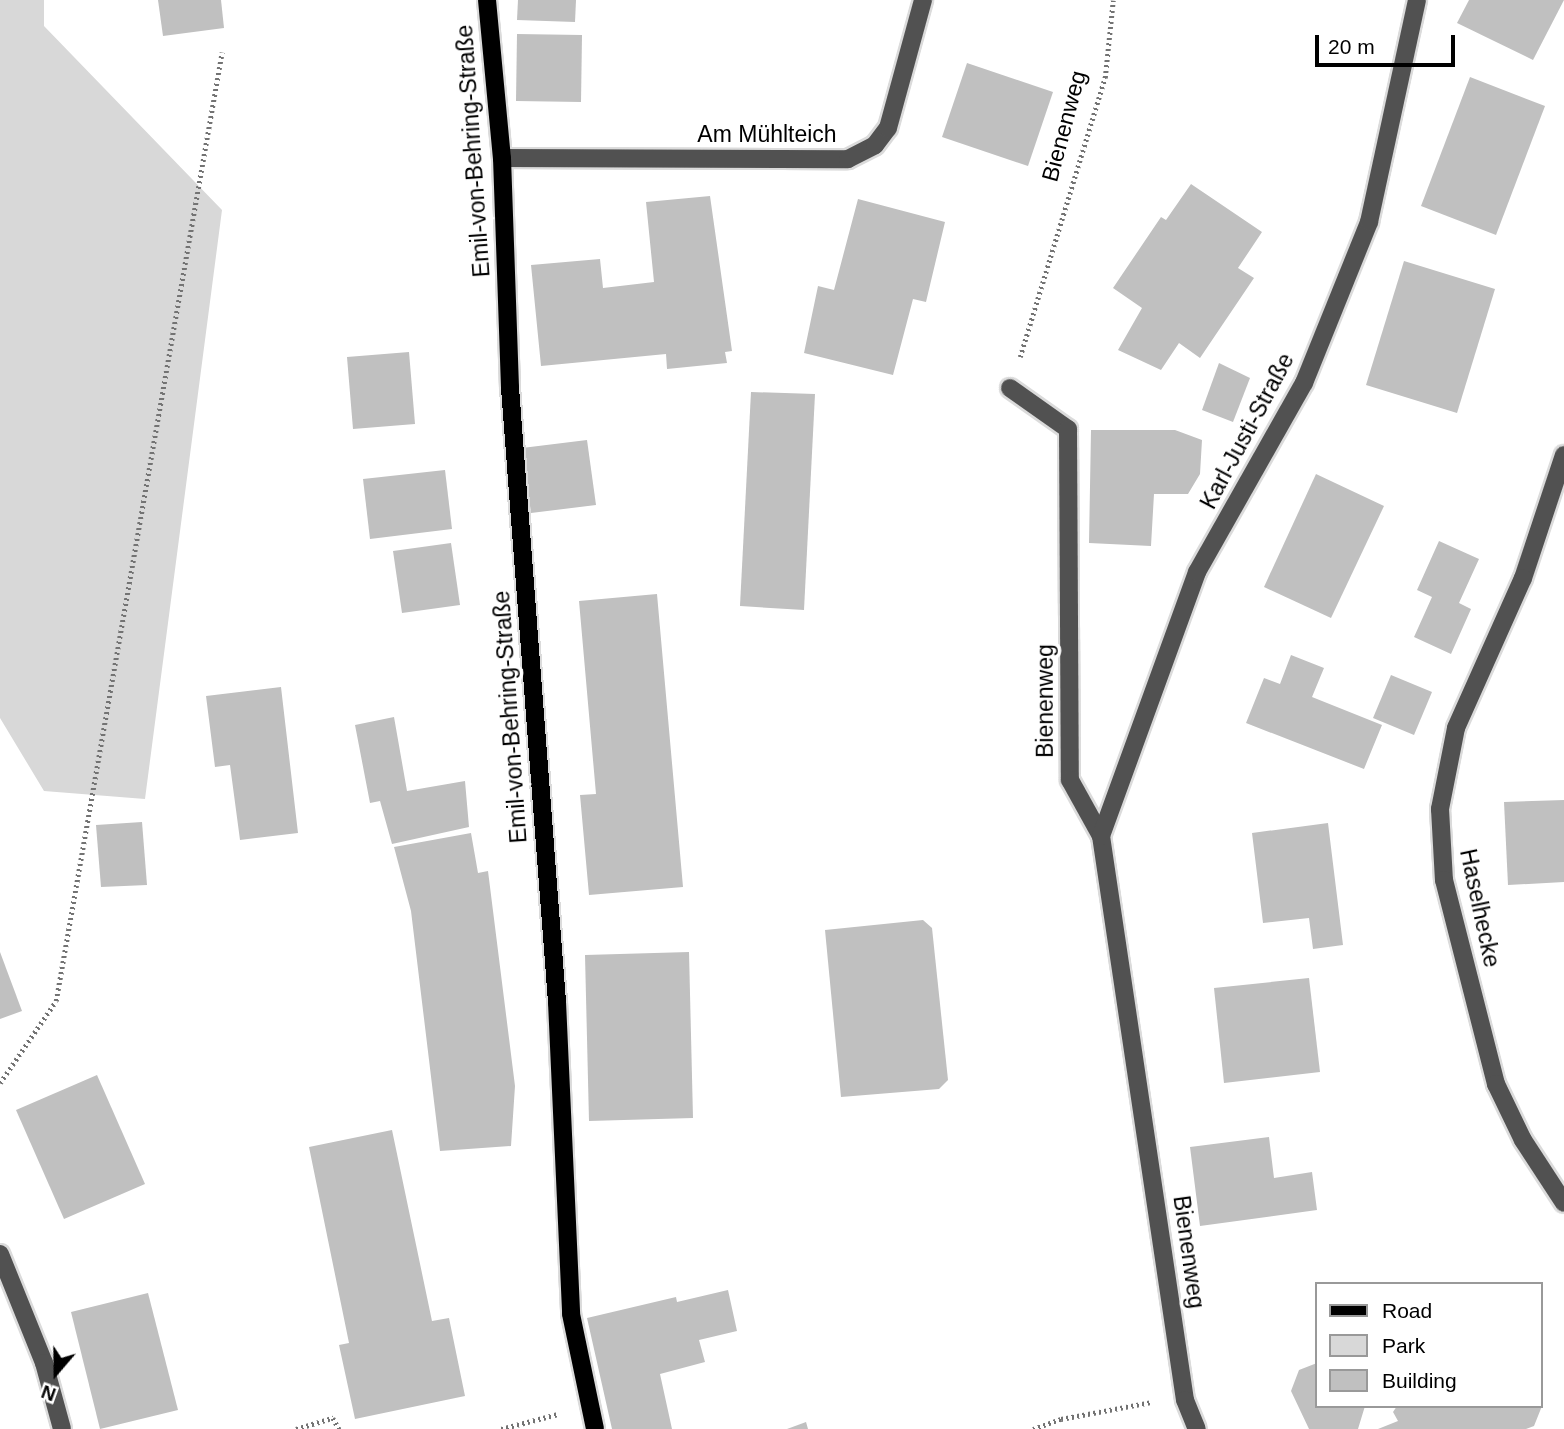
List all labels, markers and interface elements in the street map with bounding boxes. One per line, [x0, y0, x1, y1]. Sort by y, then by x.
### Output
scale bar [1319, 21, 1459, 65]
street label: Emil-von-Behring-Straße [450, 24, 496, 278]
text: 20 m [1328, 35, 1375, 58]
street label: Bienenweg [1036, 67, 1092, 185]
street label: Am Mühlteich [697, 120, 837, 148]
street label: Karl-Justi-Straße [1194, 348, 1300, 514]
street label: Emil-von-Behring-Straße [487, 590, 533, 844]
street label: Bienenweg [1031, 644, 1059, 758]
street label: Haselhecke [1454, 846, 1506, 970]
street label: Bienenweg [1167, 1194, 1211, 1310]
legend [1316, 1282, 1543, 1408]
text: Road [1382, 1299, 1432, 1322]
text: Park [1382, 1334, 1425, 1357]
north arrow [21, 1338, 91, 1408]
text: Building [1382, 1369, 1457, 1392]
text: N [39, 1381, 59, 1405]

